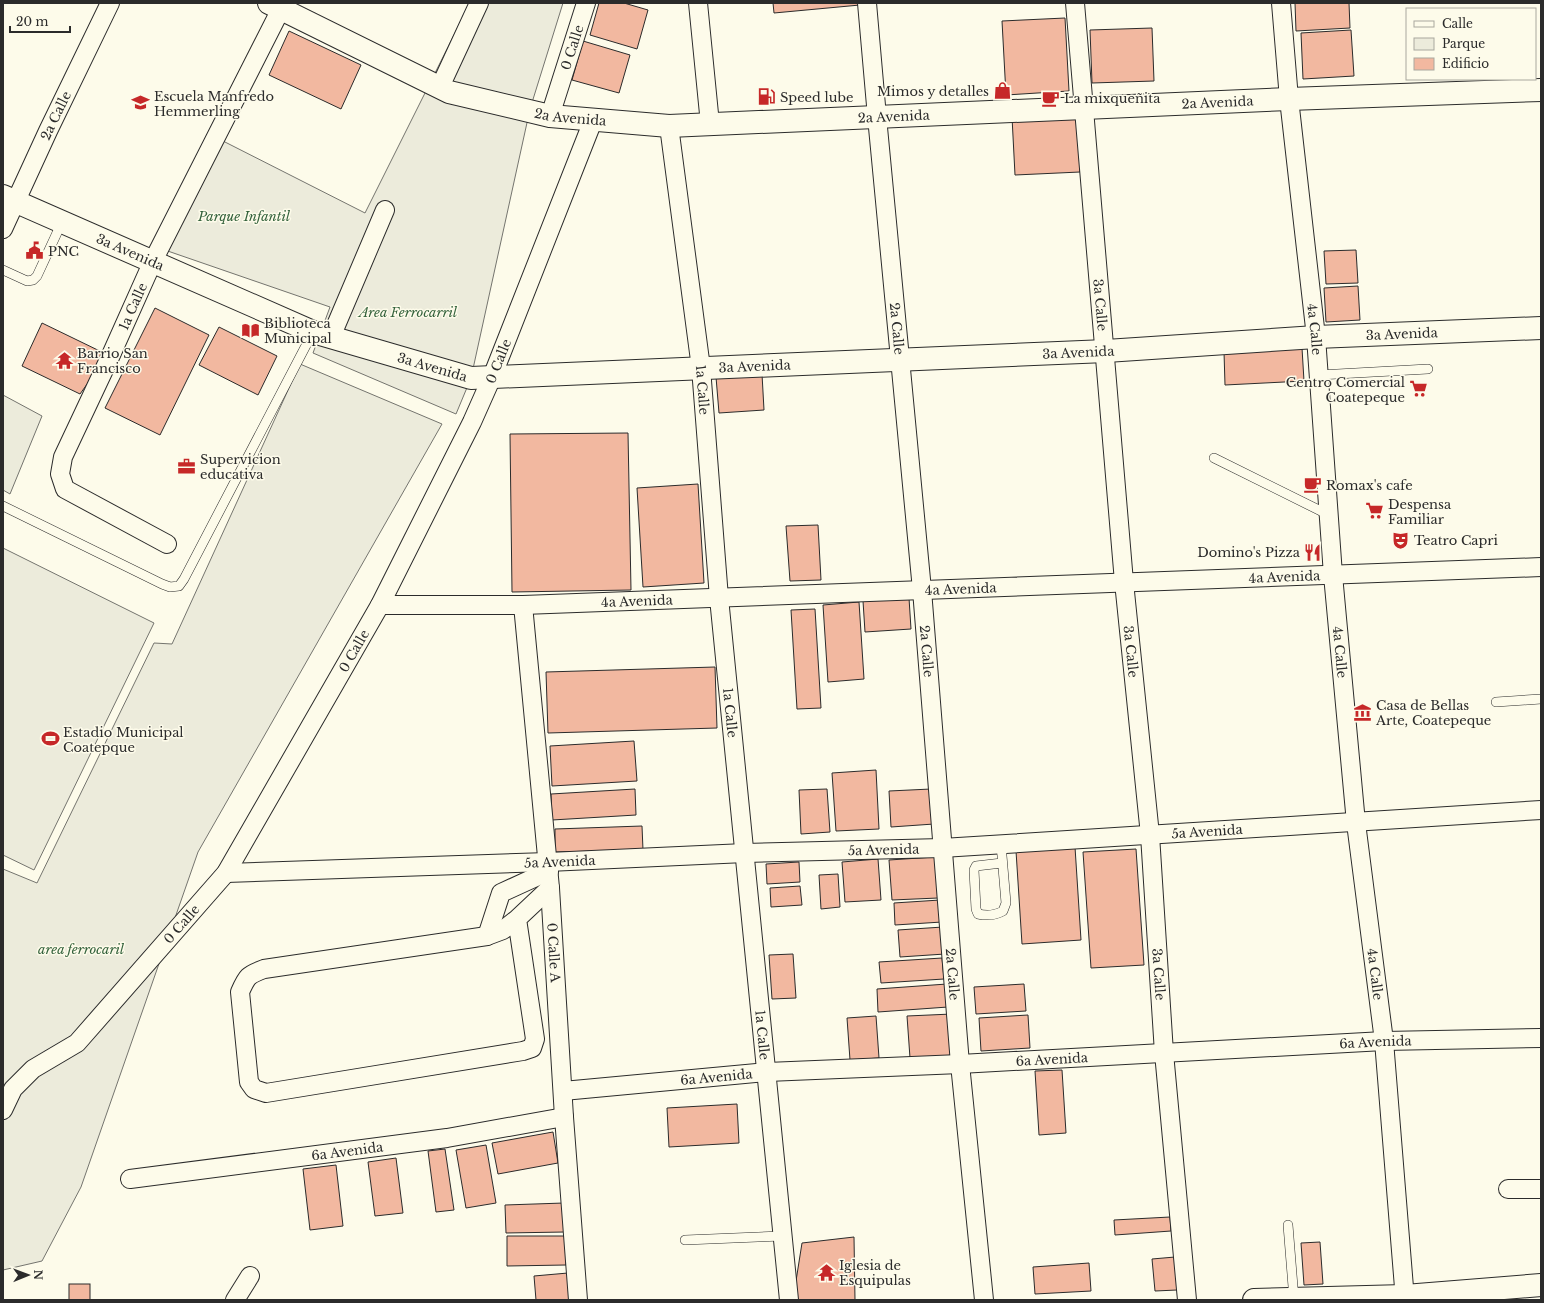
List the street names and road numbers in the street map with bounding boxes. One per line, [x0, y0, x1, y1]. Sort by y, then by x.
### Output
street label: 0 Calle [557, 23, 587, 72]
street label: 2a Calle [37, 88, 75, 143]
street label: 2a Avenida [1181, 92, 1255, 112]
street label: 2a Avenida [533, 104, 608, 129]
street label: 2a Avenida [857, 106, 931, 126]
street label: 3a Avenida [94, 230, 167, 274]
street label: 3a Calle [1090, 278, 1111, 332]
street label: 1a Calle [115, 280, 151, 333]
street label: 2a Calle [886, 302, 908, 355]
street label: 4a Calle [1304, 302, 1326, 356]
street label: 3a Avenida [1365, 324, 1439, 344]
street label: 0 Calle [482, 336, 515, 386]
street label: 3a Avenida [1042, 342, 1116, 362]
street label: 3a Avenida [396, 349, 470, 385]
street label: 3a Avenida [718, 356, 792, 376]
street label: 1a Calle [692, 364, 713, 415]
street label: 4a Avenida [1248, 567, 1321, 586]
street label: 4a Avenida [925, 579, 998, 598]
street label: 4a Avenida [601, 591, 674, 611]
street label: 2a Calle [916, 624, 937, 678]
street label: 3a Calle [1120, 625, 1142, 678]
street label: 0 Calle [335, 626, 373, 675]
street label: 4a Calle [1329, 626, 1351, 679]
street label: 1a Calle [719, 687, 741, 738]
street label: 5a Avenida [1171, 820, 1244, 842]
street label: 5a Avenida [848, 840, 920, 859]
street label: 5a Avenida [524, 851, 597, 871]
street label: 0 Calle [160, 901, 203, 947]
street label: 0 Calle A [544, 922, 564, 984]
street label: 2a Calle [942, 947, 963, 1001]
street label: 4a Calle [1364, 947, 1387, 1001]
street label: 3a Calle [1149, 948, 1169, 1001]
street label: 1a Calle [752, 1009, 774, 1061]
street label: 6a Avenida [1339, 1032, 1413, 1052]
street label: 6a Avenida [1015, 1049, 1089, 1069]
street label: 6a Avenida [679, 1065, 754, 1089]
street label: 6a Avenida [310, 1138, 385, 1164]

